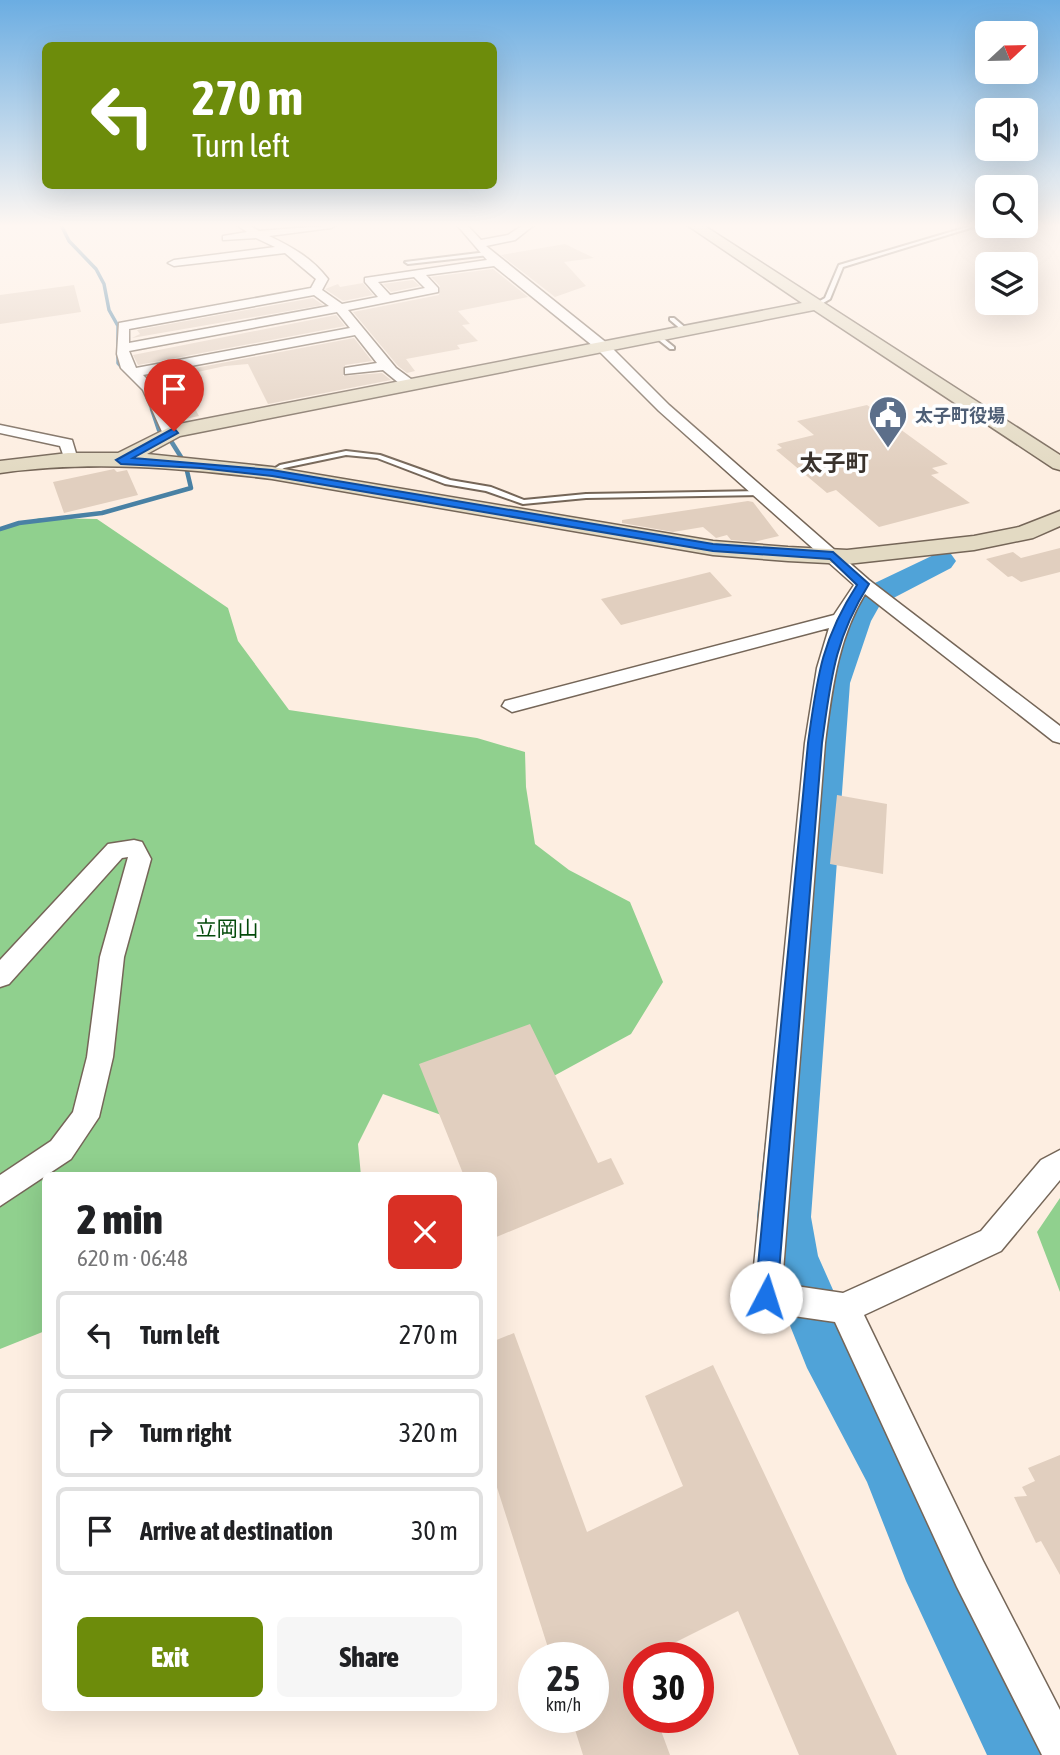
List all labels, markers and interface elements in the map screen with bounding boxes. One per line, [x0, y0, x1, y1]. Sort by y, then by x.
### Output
north arrow [975, 21, 1038, 84]
map controls [975, 21, 1038, 315]
text: 270 m [192, 69, 303, 125]
icon: left [77, 70, 168, 161]
button: sound [975, 98, 1038, 161]
text: Turn left [192, 127, 290, 164]
button: search [975, 175, 1038, 238]
button: layers [975, 252, 1038, 315]
pin [144, 359, 204, 431]
icon: arrive [155, 370, 193, 408]
public building icon: 太子町役場 [867, 394, 909, 449]
place label: 太子町役場 [915, 405, 1005, 426]
district label: 太子町 [800, 450, 869, 476]
park label: 立岡山 [196, 916, 259, 940]
text: 2 min [77, 1195, 163, 1243]
button: close [388, 1195, 462, 1269]
text: 620 m · 06:48 [77, 1245, 188, 1271]
position arrow [729, 1260, 803, 1334]
icon: left [81, 1316, 119, 1354]
text: Turn left [140, 1320, 220, 1350]
text: 270 m [399, 1320, 458, 1350]
icon: right [81, 1414, 119, 1452]
text: Turn right [140, 1418, 231, 1448]
text: 320 m [399, 1418, 458, 1448]
icon: arrive [81, 1512, 119, 1550]
text: Arrive at destination [140, 1516, 333, 1546]
text: 30 m [411, 1516, 458, 1546]
button: Exit [77, 1617, 263, 1697]
button: Share [277, 1617, 462, 1697]
speed limit sign: 30 [623, 1642, 714, 1733]
text: 25 [547, 1658, 580, 1698]
text: km/h [546, 1694, 581, 1715]

